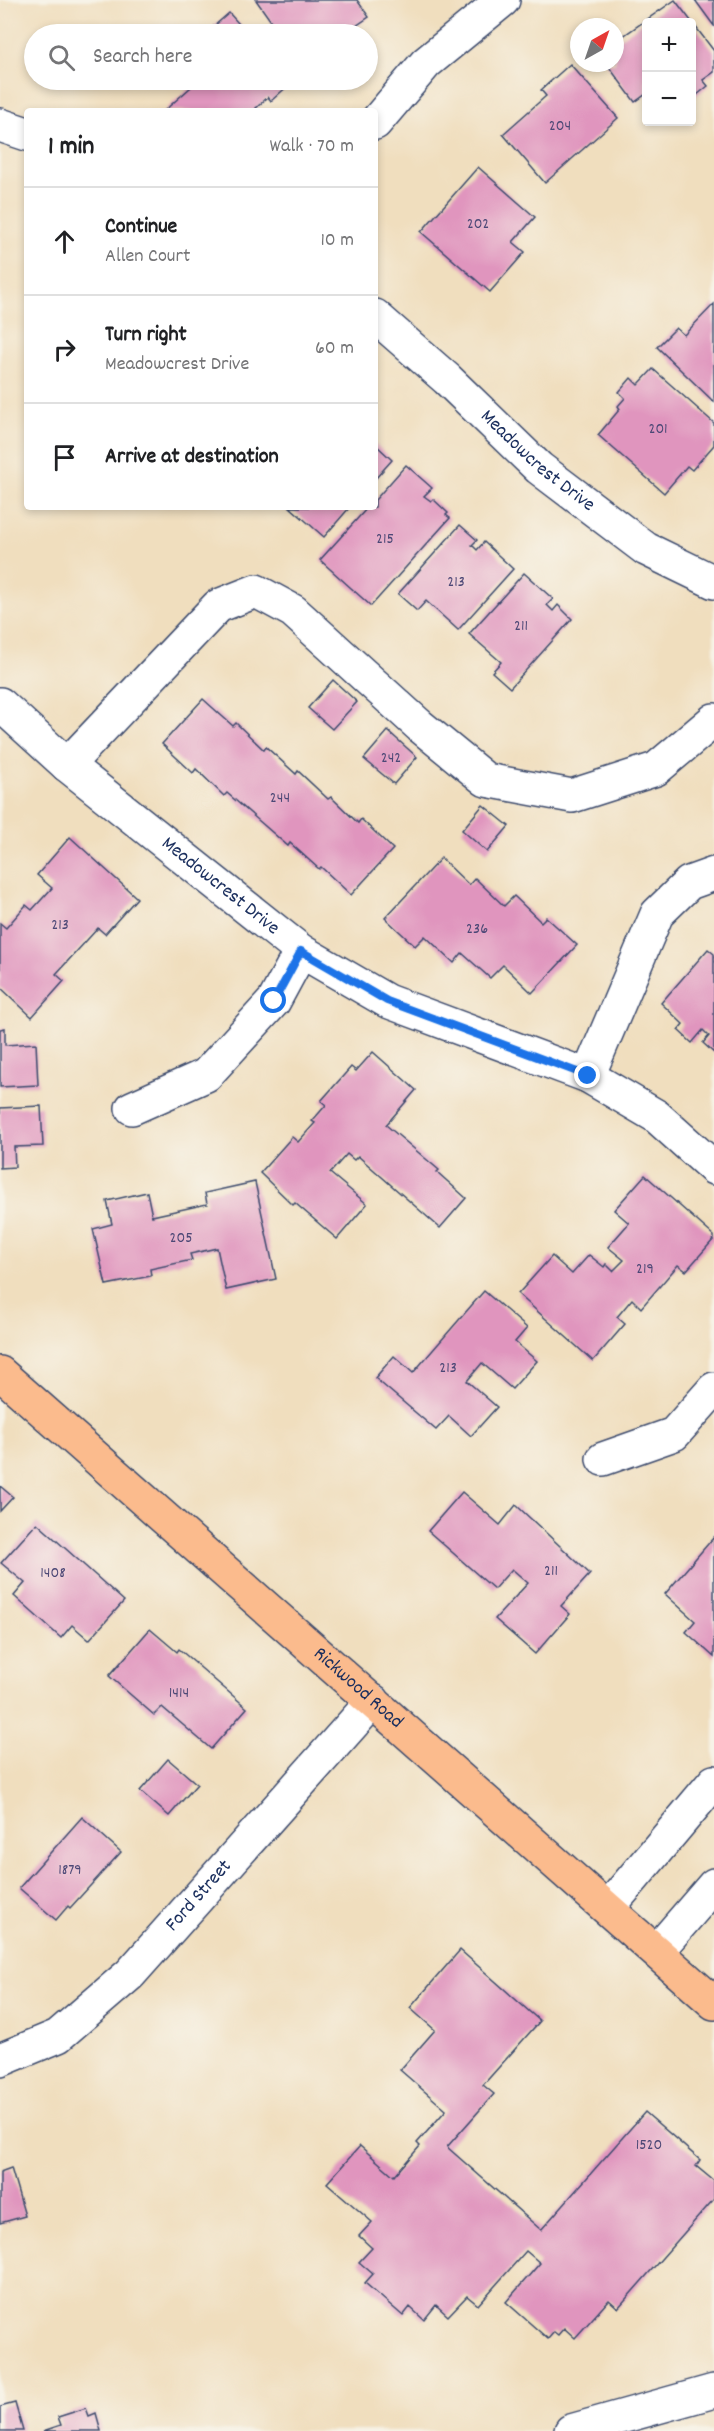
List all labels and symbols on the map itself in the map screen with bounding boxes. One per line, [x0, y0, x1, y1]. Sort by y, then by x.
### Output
north arrow [570, 18, 624, 72]
house number: 204 [549, 115, 571, 138]
house number: 202 [467, 213, 489, 236]
street label: Meadowcrest Drive [473, 404, 601, 519]
house number: 201 [648, 418, 668, 441]
house number: 215 [376, 528, 394, 551]
house number: 213 [447, 571, 465, 594]
house number: 211 [514, 615, 528, 638]
house number: 242 [381, 747, 401, 770]
house number: 244 [270, 787, 290, 810]
street label: Meadowcrest Drive [155, 831, 285, 943]
house number: 213 [51, 914, 69, 937]
house number: 236 [466, 918, 488, 941]
route start [260, 987, 286, 1013]
route end [574, 1062, 600, 1088]
house number: 205 [169, 1227, 193, 1250]
house number: 219 [636, 1258, 654, 1281]
house number: 213 [439, 1357, 457, 1380]
house number: 211 [544, 1560, 558, 1583]
house number: 1408 [40, 1562, 66, 1585]
street label: Rickwood Road [306, 1641, 409, 1736]
house number: 1414 [169, 1682, 189, 1705]
street label: Ford Street [160, 1854, 239, 1938]
house number: 1879 [58, 1859, 82, 1882]
house number: 1520 [636, 2134, 662, 2157]

